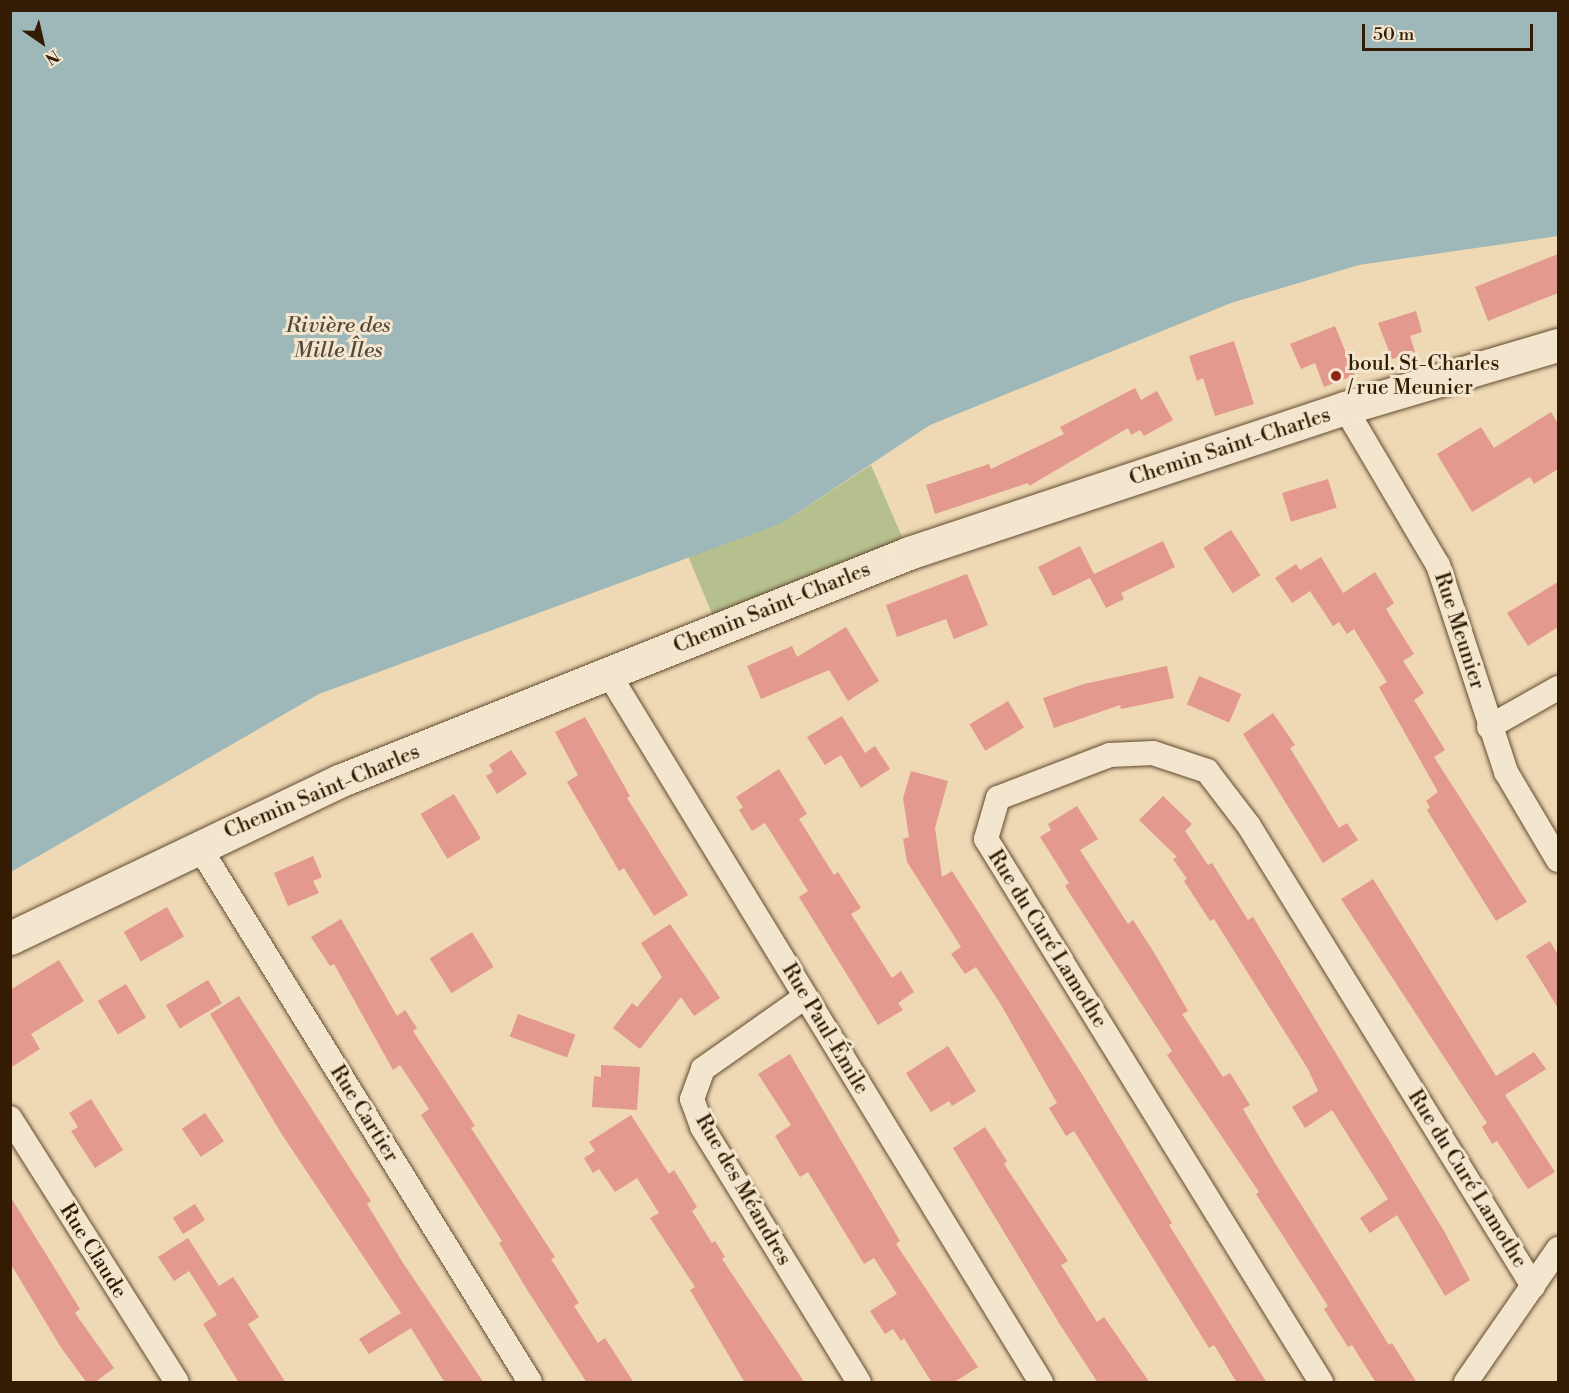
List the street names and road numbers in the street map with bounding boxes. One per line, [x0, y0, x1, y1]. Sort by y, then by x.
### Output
street label: Chemin Saint-Charles [1126, 403, 1334, 491]
street label: Chemin Saint-Charles [670, 557, 874, 659]
street label: Rue Meunier [1428, 569, 1490, 693]
street label: Chemin Saint-Charles [220, 739, 424, 845]
street label: Rue du Curé Lamothe [982, 845, 1112, 1033]
street label: Rue Paul-Émile [776, 959, 874, 1099]
street label: Rue Cartier [324, 1061, 404, 1167]
street label: Rue du Curé Lamothe [1402, 1085, 1532, 1273]
street label: Rue des Méandres [689, 1110, 797, 1270]
street label: Rue Claude [54, 1199, 132, 1303]

